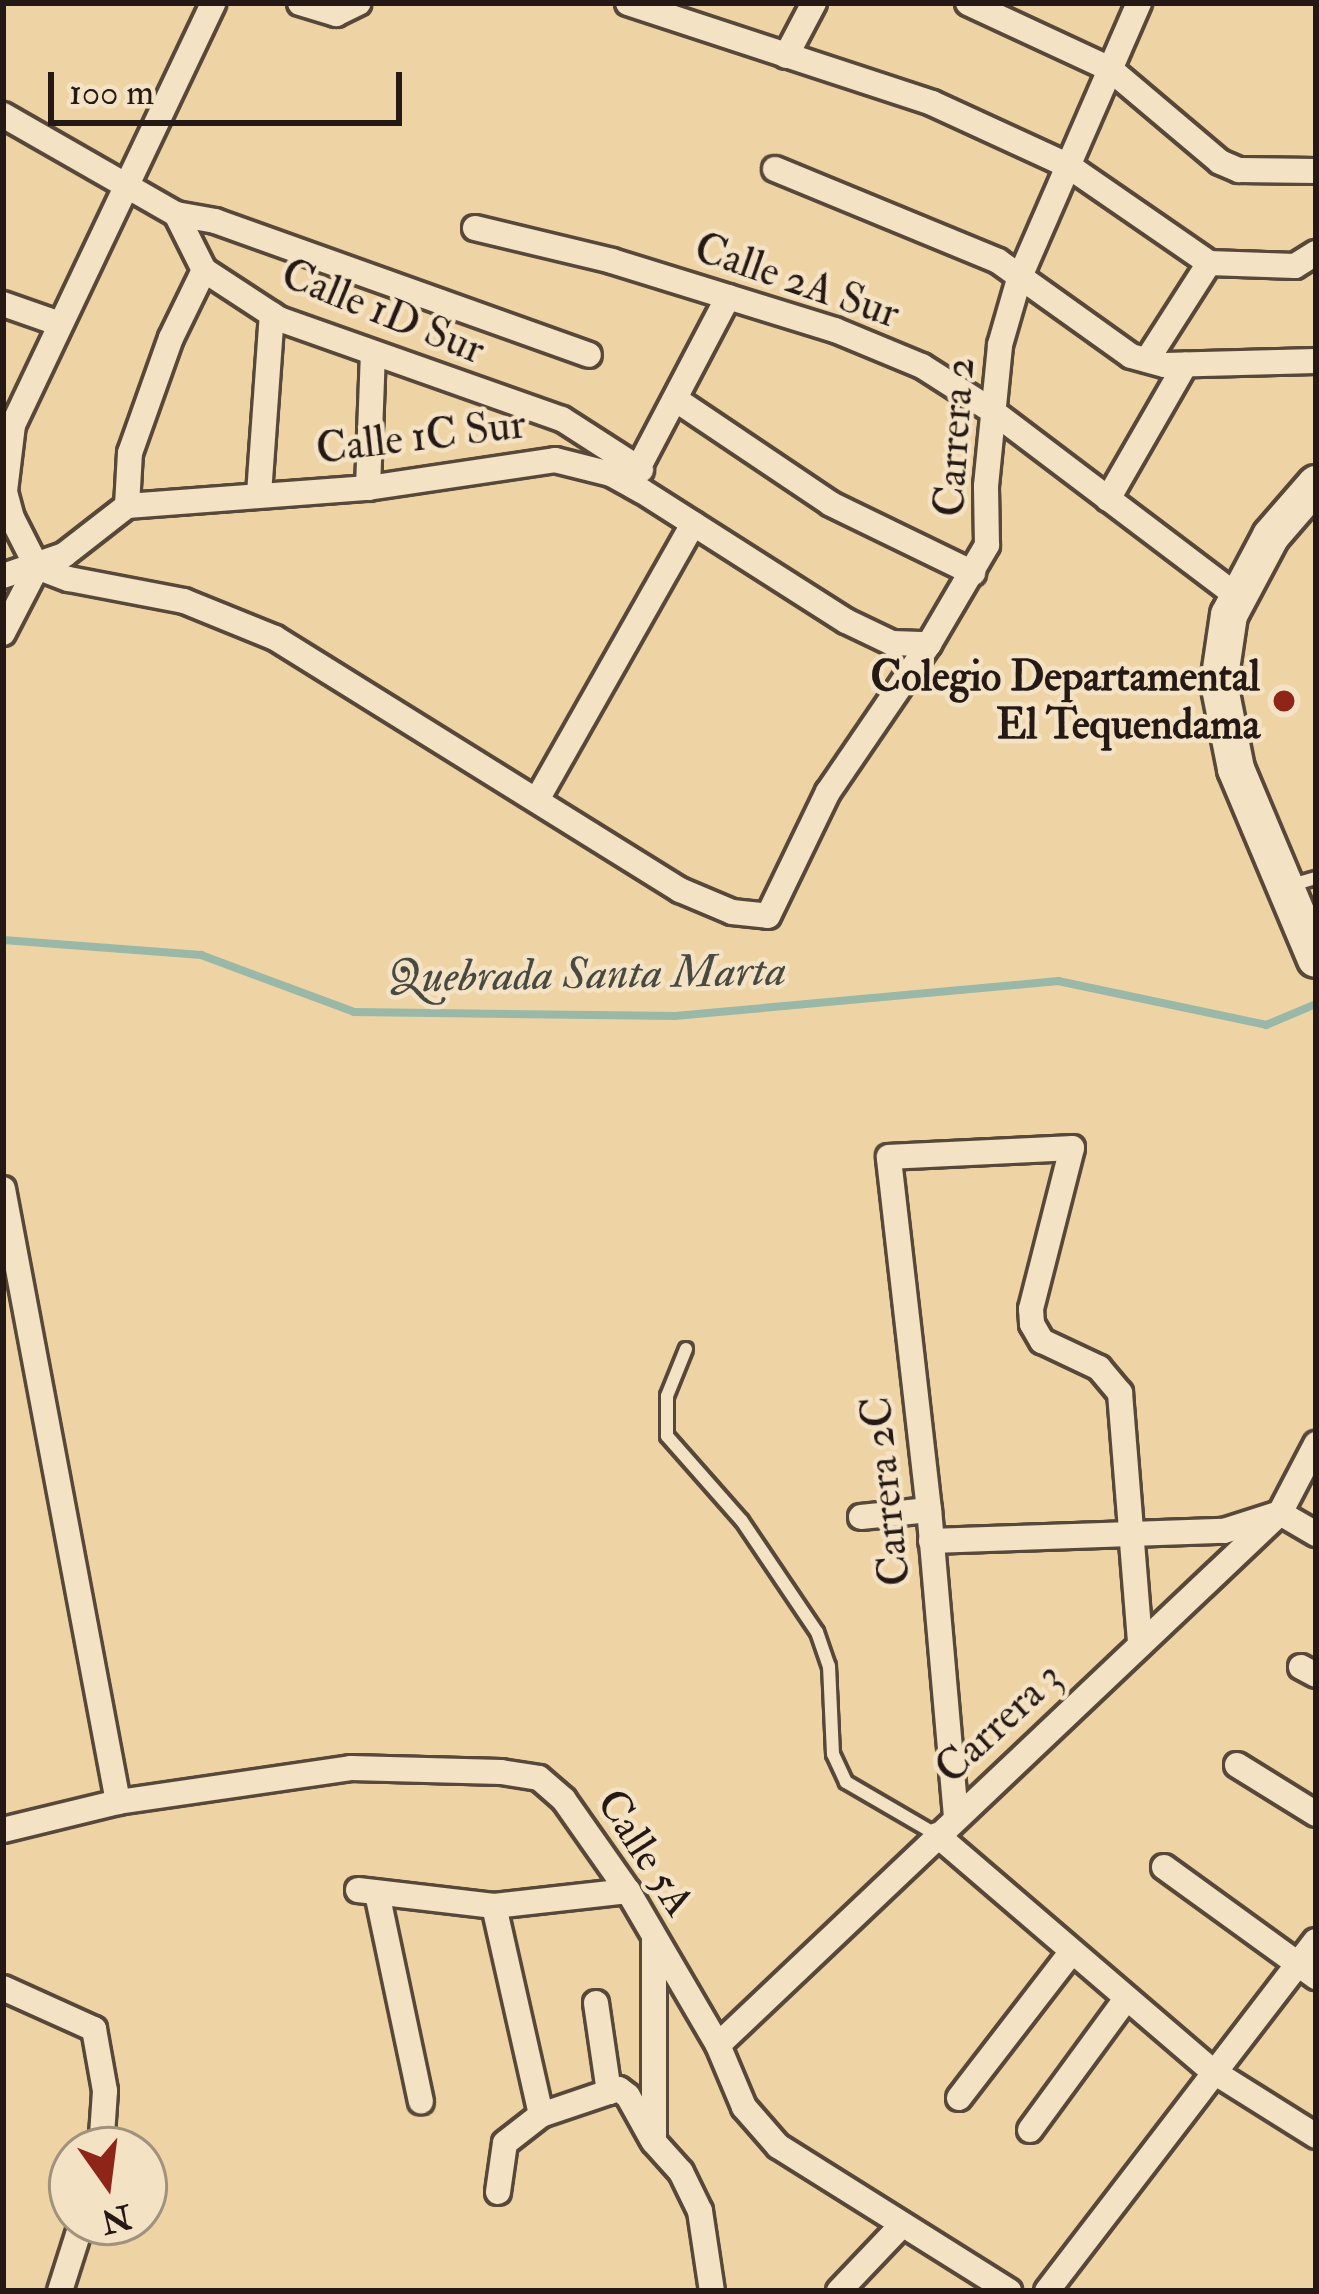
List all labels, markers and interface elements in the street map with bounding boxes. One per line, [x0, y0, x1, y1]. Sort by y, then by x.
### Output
scale bar [54, 48, 408, 122]
text: 100 m [69, 70, 154, 115]
street label: Calle 2A Sur [688, 223, 906, 339]
street label: Calle 1D Sur [274, 249, 492, 375]
street label: Carrera 2 [924, 356, 986, 518]
street label: Calle 1C Sur [313, 399, 529, 475]
place label: Colegio Departamental El Tequendama [871, 652, 1260, 750]
marker: Colegio Departamental El Tequendama [1271, 688, 1297, 714]
water label: Quebrada Santa Marta [387, 945, 787, 1005]
street label: Carrera 2C [851, 1394, 921, 1588]
street label: Carrera 3 [925, 1652, 1073, 1794]
street label: Calle 5A [586, 1780, 704, 1926]
north arrow [48, 2126, 168, 2246]
text: N [97, 2195, 135, 2242]

